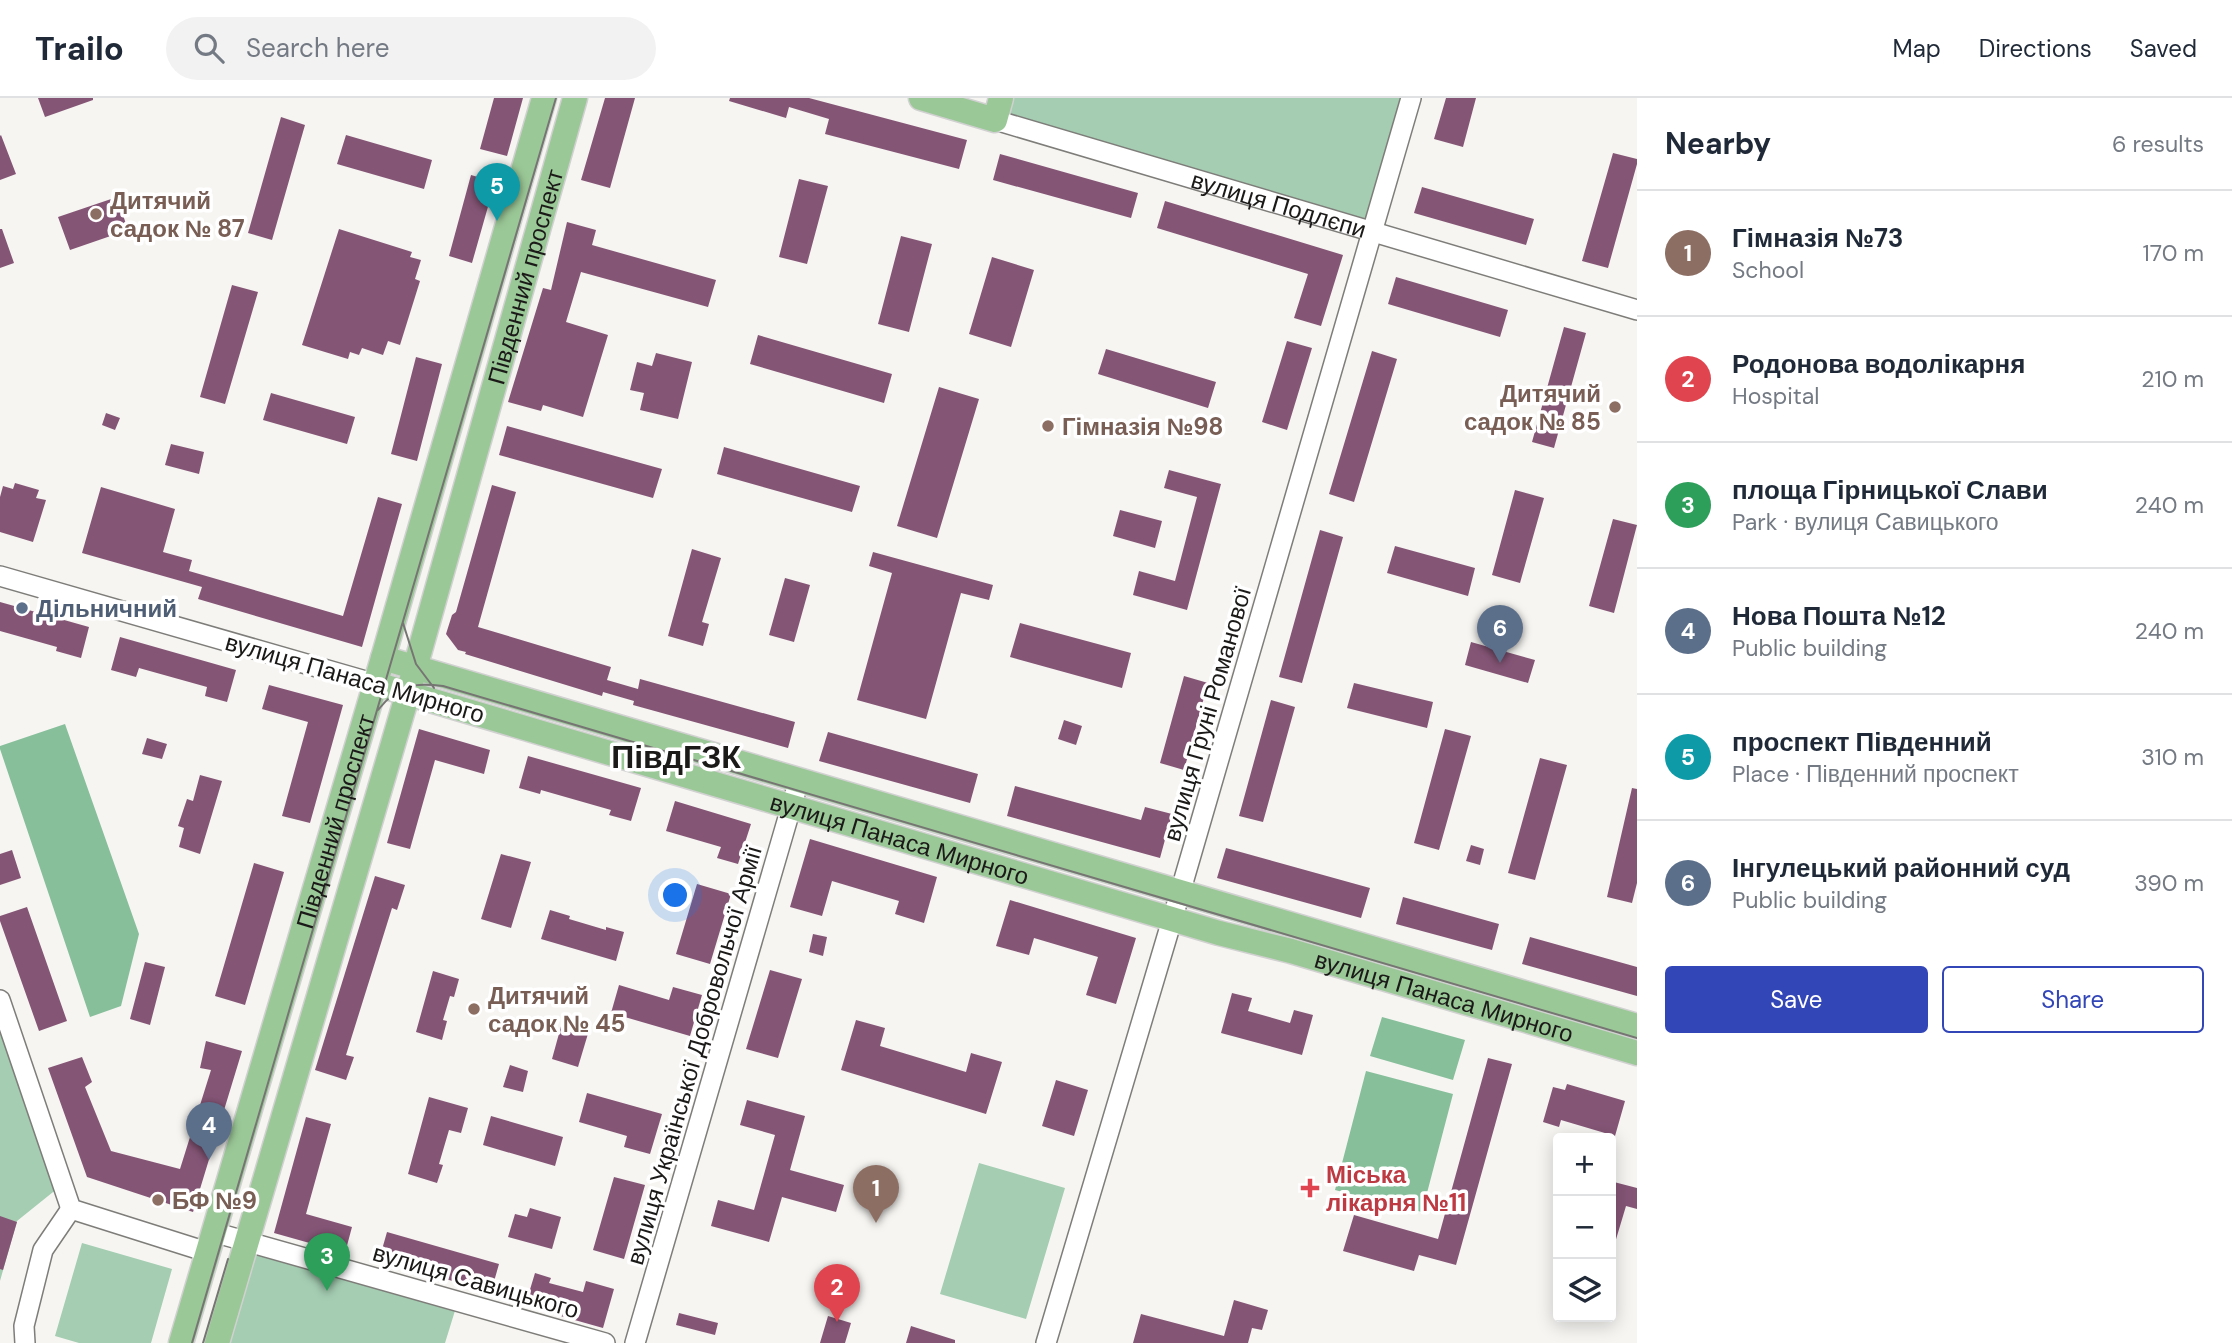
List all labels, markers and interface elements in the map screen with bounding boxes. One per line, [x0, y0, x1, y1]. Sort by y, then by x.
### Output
search box [166, 17, 656, 80]
text: Trailo [35, 27, 124, 70]
icon: search [190, 29, 228, 67]
text: Search here [246, 31, 389, 65]
text: Map [1893, 33, 1941, 64]
text: Directions [1979, 33, 2092, 64]
text: Saved [2130, 33, 2197, 64]
text: Nearby [1665, 124, 1771, 163]
text: 6 results [2112, 129, 2204, 159]
pin: 5 [474, 163, 520, 221]
street label: вулиця Подлєпи [1188, 163, 1370, 245]
street label: Південний проспект [480, 165, 570, 388]
place label: Дитячий садок № 87 [110, 185, 245, 244]
marker: Дитячий садок № 87 [88, 206, 104, 222]
text: Гімназія №73 [1732, 221, 1903, 255]
text: 1 [1684, 238, 1692, 268]
text: 170 m [2143, 238, 2204, 268]
text: School [1732, 255, 1804, 285]
text: Родонова водолікарня [1732, 347, 2025, 381]
text: 2 [1681, 364, 1695, 394]
text: 210 m [2141, 364, 2204, 394]
place label: Дитячий садок № 85 [1464, 378, 1601, 437]
text: Hospital [1732, 381, 1819, 411]
marker: Дитячий садок № 85 [1607, 399, 1623, 415]
place label: Гімназія №98 [1062, 411, 1223, 442]
marker: Гімназія №98 [1040, 418, 1056, 434]
text: площа Гірницької Слави [1732, 473, 2048, 507]
text: 3 [1681, 490, 1695, 520]
text: 240 m [2135, 490, 2204, 520]
text: Park · вулиця Савицького [1732, 507, 1999, 537]
street label: вулиця Груні Романової [1156, 583, 1258, 845]
place label: Дільничний [36, 593, 177, 624]
text: Нова Пошта №12 [1732, 599, 1946, 633]
marker: Дільничний [14, 600, 30, 616]
pin: 6 [1477, 605, 1523, 663]
text: 4 [1681, 616, 1695, 646]
text: 240 m [2135, 616, 2204, 646]
street label: вулиця Панаса Мирного [222, 626, 488, 730]
text: Public building [1732, 633, 1887, 663]
street label: Південний проспект [289, 710, 381, 932]
text: проспект Південний [1732, 725, 1992, 759]
district label: ПівдГЗК [611, 736, 741, 778]
text: 5 [1681, 742, 1695, 772]
text: 310 m [2141, 742, 2204, 772]
text: Place · Південний проспект [1732, 759, 2019, 789]
street label: вулиця Панаса Мирного [767, 786, 1033, 892]
street label: вулиця Української Добровольчої Армії [619, 842, 769, 1268]
text: Інгулецький районний суд [1732, 851, 2070, 885]
text: 6 [1681, 868, 1695, 898]
text: 390 m [2134, 868, 2204, 898]
your location [658, 878, 692, 912]
text: Public building [1732, 885, 1887, 915]
street label: вулиця Панаса Мирного [1311, 943, 1577, 1049]
button: Save [1665, 966, 1928, 1033]
button: Share [1942, 966, 2204, 1033]
place label: Дитячий садок № 45 [488, 980, 625, 1039]
marker: Дитячий садок № 45 [466, 1001, 482, 1017]
pin: 4 [186, 1102, 232, 1160]
map controls [1553, 1133, 1616, 1322]
button: + [1553, 1133, 1616, 1196]
place label: Міська лікарня №11 [1326, 1159, 1466, 1218]
pin: 1 [853, 1165, 899, 1223]
marker: Міська лікарня №11 [1300, 1178, 1320, 1198]
place label: БФ №9 [172, 1185, 257, 1216]
marker: БФ №9 [150, 1192, 166, 1208]
button: − [1553, 1196, 1616, 1259]
pin: 3 [304, 1233, 350, 1291]
street label: вулиця Савицького [369, 1237, 583, 1325]
button: layers [1553, 1259, 1616, 1322]
pin: 2 [814, 1264, 860, 1322]

